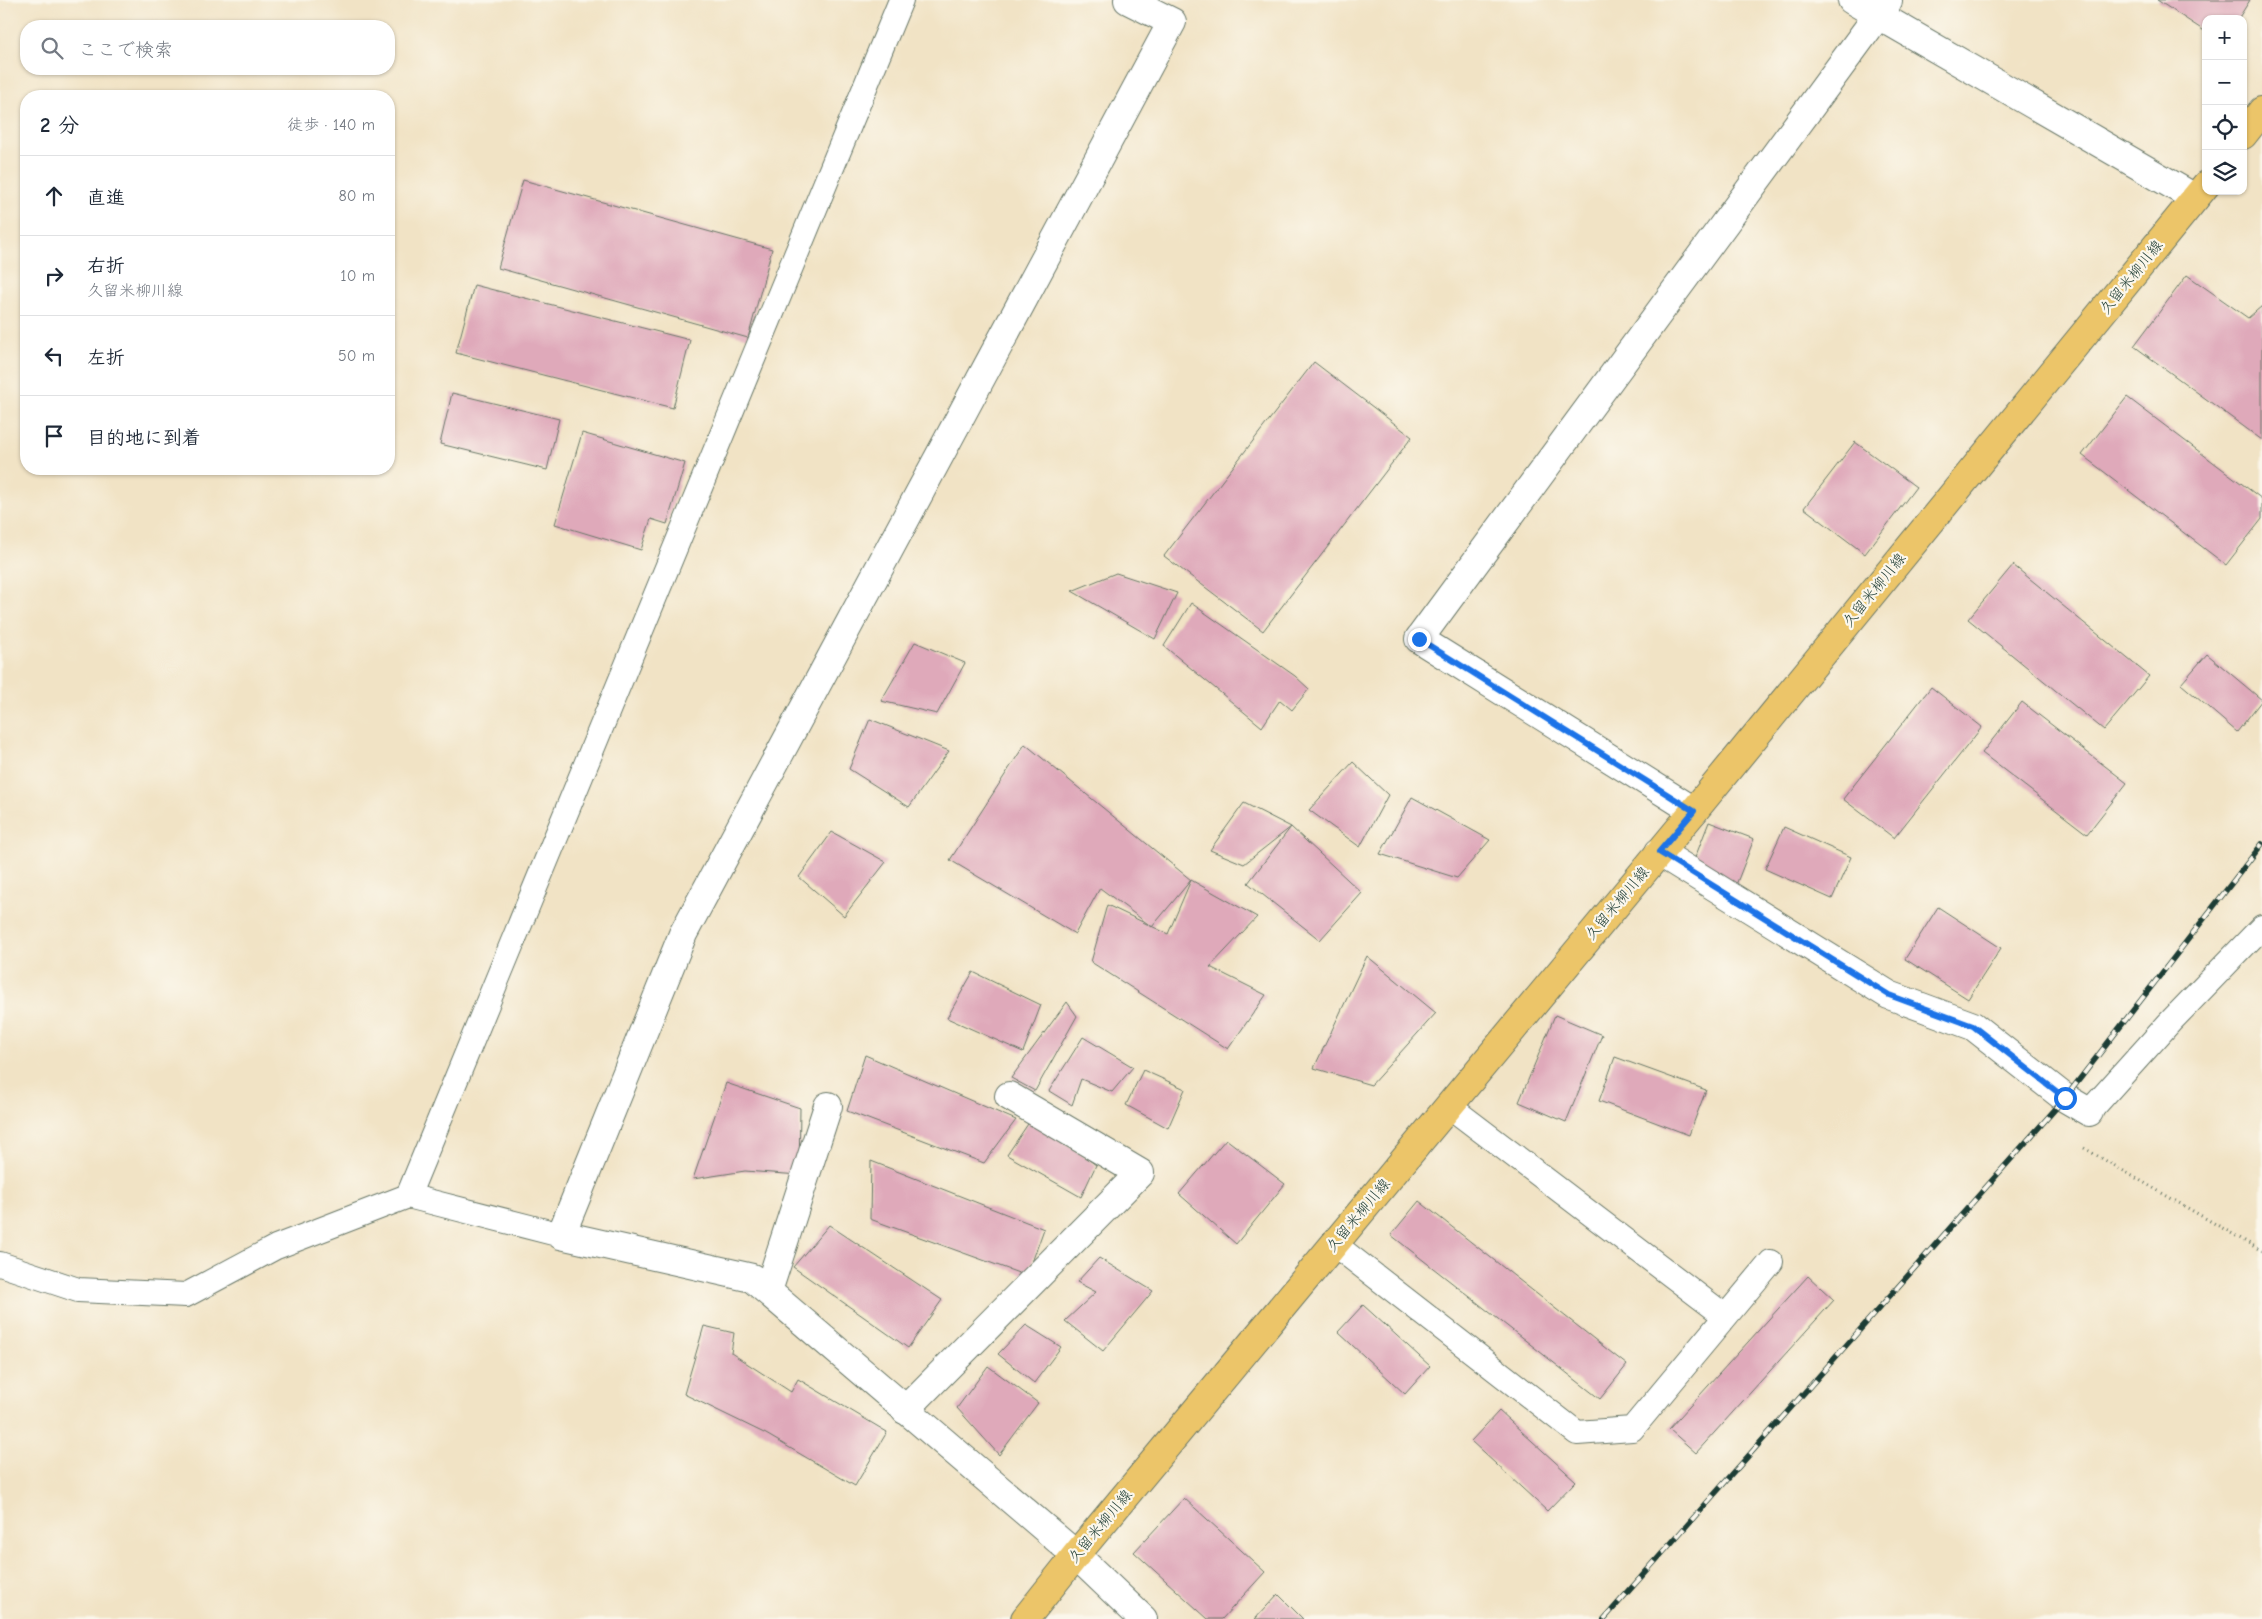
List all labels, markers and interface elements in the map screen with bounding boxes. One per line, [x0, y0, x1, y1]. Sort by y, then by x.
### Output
map controls [2202, 15, 2247, 195]
button: + [2202, 15, 2247, 60]
search box [20, 20, 395, 75]
icon: search [38, 34, 66, 62]
text: ここで検索 [78, 39, 173, 61]
button: − [2202, 60, 2247, 105]
button: locate [2202, 105, 2247, 150]
text: 2 分 [40, 113, 79, 137]
text: 徒歩 · 140 m [287, 116, 375, 134]
button: layers [2202, 150, 2247, 195]
icon: ahead [40, 182, 68, 210]
text: 直進 [87, 187, 125, 209]
text: 80 m [338, 187, 375, 205]
street label: 久留米柳川線 [2096, 236, 2166, 318]
text: 右折 [87, 255, 125, 277]
icon: right [40, 262, 68, 290]
text: 10 m [340, 267, 375, 285]
text: 久留米柳川線 [87, 282, 183, 300]
icon: left [40, 342, 68, 370]
text: 左折 [87, 347, 125, 369]
text: 50 m [338, 347, 375, 365]
icon: arrive [40, 422, 68, 450]
text: 目的地に到着 [87, 427, 201, 449]
street label: 久留米柳川線 [1839, 549, 1909, 631]
route end [1408, 628, 1431, 651]
street label: 久留米柳川線 [1581, 863, 1653, 943]
route start [2054, 1087, 2077, 1110]
street label: 久留米柳川線 [1322, 1175, 1394, 1255]
street label: 久留米柳川線 [1064, 1486, 1136, 1566]

